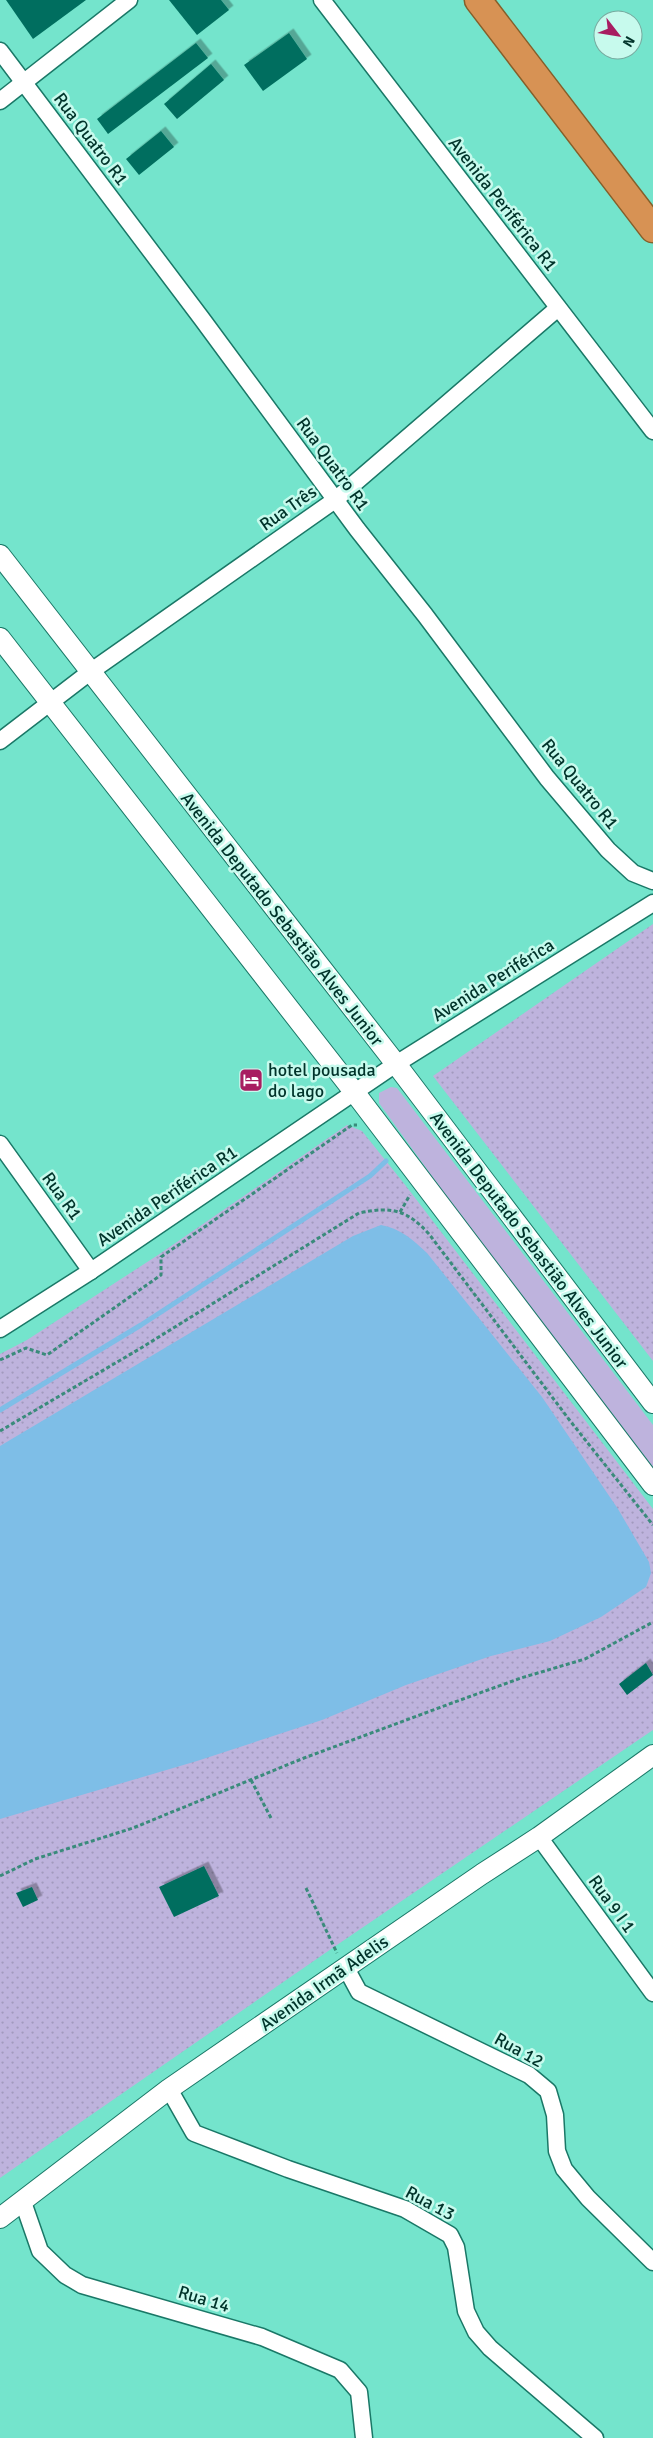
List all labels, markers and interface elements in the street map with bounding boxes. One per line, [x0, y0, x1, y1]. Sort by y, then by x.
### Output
north arrow [593, 10, 643, 60]
text: N [619, 33, 639, 50]
street label: Rua Quatro R1 [49, 88, 133, 190]
street label: Avenida Periférica R1 [444, 133, 562, 275]
street label: Rua Quatro R1 [292, 413, 374, 515]
street label: Rua Três [255, 480, 321, 536]
street label: Rua Quatro R1 [537, 734, 623, 834]
street label: Avenida Deputado Sebastião Alves Junior [176, 788, 388, 1050]
street label: Avenida Periférica [428, 934, 558, 1026]
place label: hotel pousada do lago [268, 1059, 376, 1102]
hotel icon: hotel pousada do lago [238, 1067, 264, 1093]
street label: Avenida Deputado Sebastião Alves Junior [425, 1107, 633, 1373]
street label: Avenida Periférica R1 [93, 1141, 241, 1251]
street label: Rua R1 [37, 1168, 87, 1224]
street label: Rua 9 I 1 [584, 1871, 640, 1937]
street label: Avenida Irmã Adelis [256, 1930, 393, 2036]
street label: Rua 12 [491, 2028, 547, 2072]
street label: Rua 13 [402, 2181, 458, 2225]
street label: Rua 14 [176, 2281, 233, 2317]

